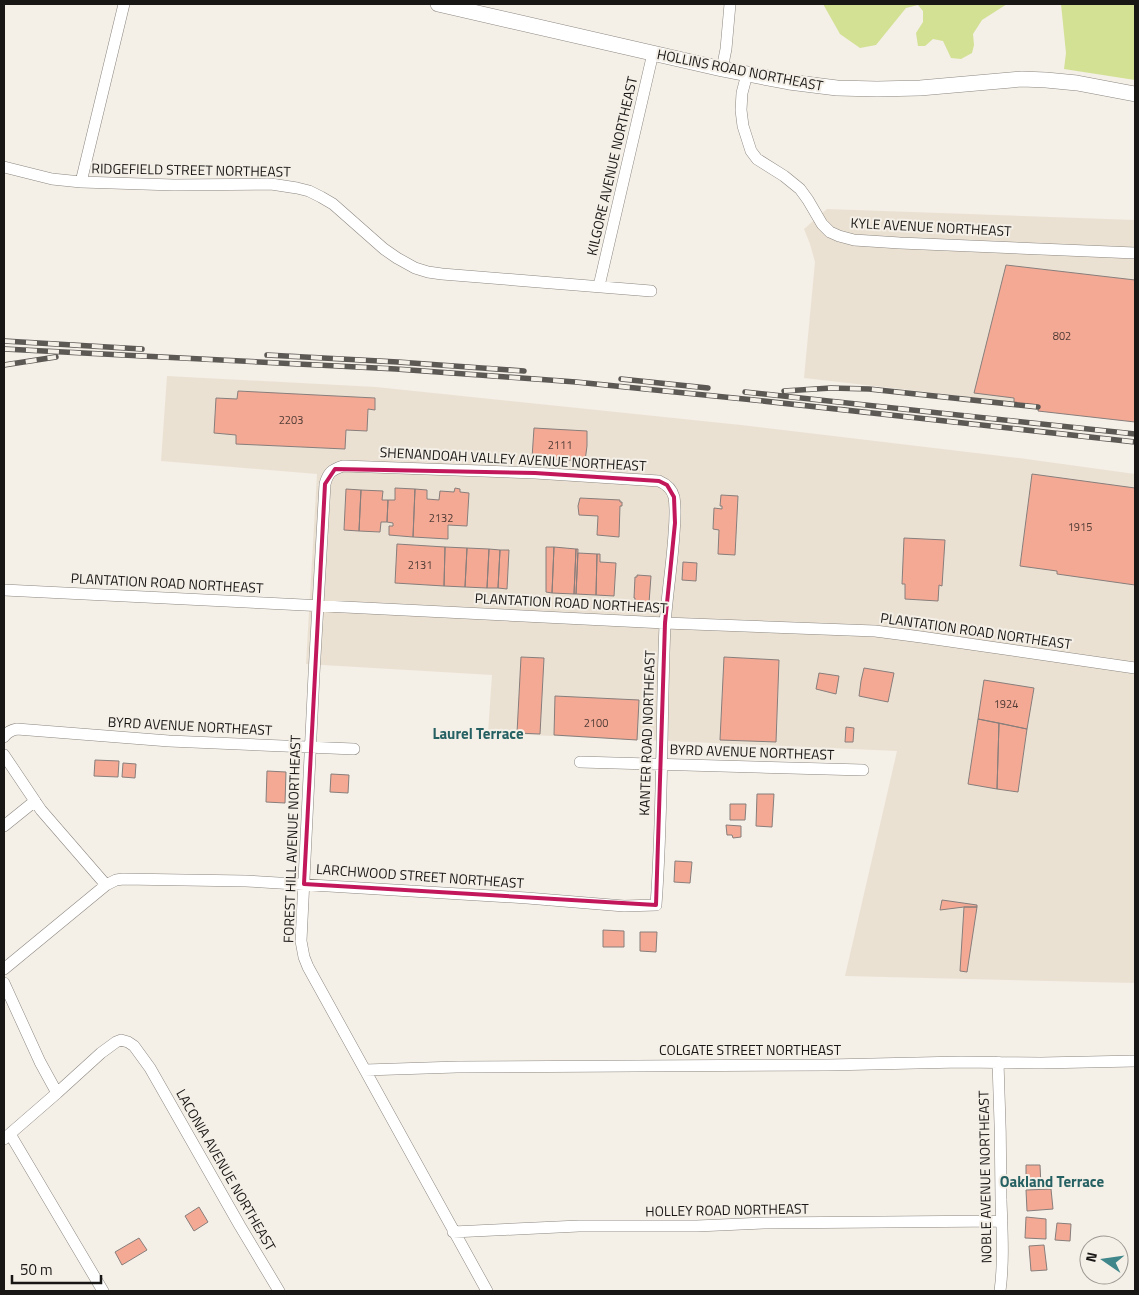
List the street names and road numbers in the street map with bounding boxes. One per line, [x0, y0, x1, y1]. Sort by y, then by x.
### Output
street label: HOLLINS ROAD NORTHEAST [655, 43, 826, 96]
street label: KILGORE AVENUE NORTHEAST [581, 74, 642, 258]
street label: RIDGEFIELD STREET NORTHEAST [91, 157, 291, 182]
street label: KYLE AVENUE NORTHEAST [850, 212, 1013, 241]
street label: SHENANDOAH VALLEY AVENUE NORTHEAST [379, 441, 648, 476]
street label: PLANTATION ROAD NORTHEAST [70, 567, 265, 598]
street label: PLANTATION ROAD NORTHEAST [474, 587, 669, 618]
street label: PLANTATION ROAD NORTHEAST [879, 607, 1074, 654]
street label: KANTER ROAD NORTHEAST [633, 649, 660, 816]
street label: BYRD AVENUE NORTHEAST [107, 711, 273, 740]
street label: FOREST HILL AVENUE NORTHEAST [277, 734, 306, 943]
street label: BYRD AVENUE NORTHEAST [669, 738, 835, 765]
street label: LARCHWOOD STREET NORTHEAST [315, 858, 525, 893]
street label: COLGATE STREET NORTHEAST [659, 1039, 842, 1060]
street label: LACONIA AVENUE NORTHEAST [171, 1085, 282, 1255]
street label: NOBLE AVENUE NORTHEAST [972, 1090, 997, 1264]
street label: HOLLEY ROAD NORTHEAST [645, 1198, 810, 1221]

